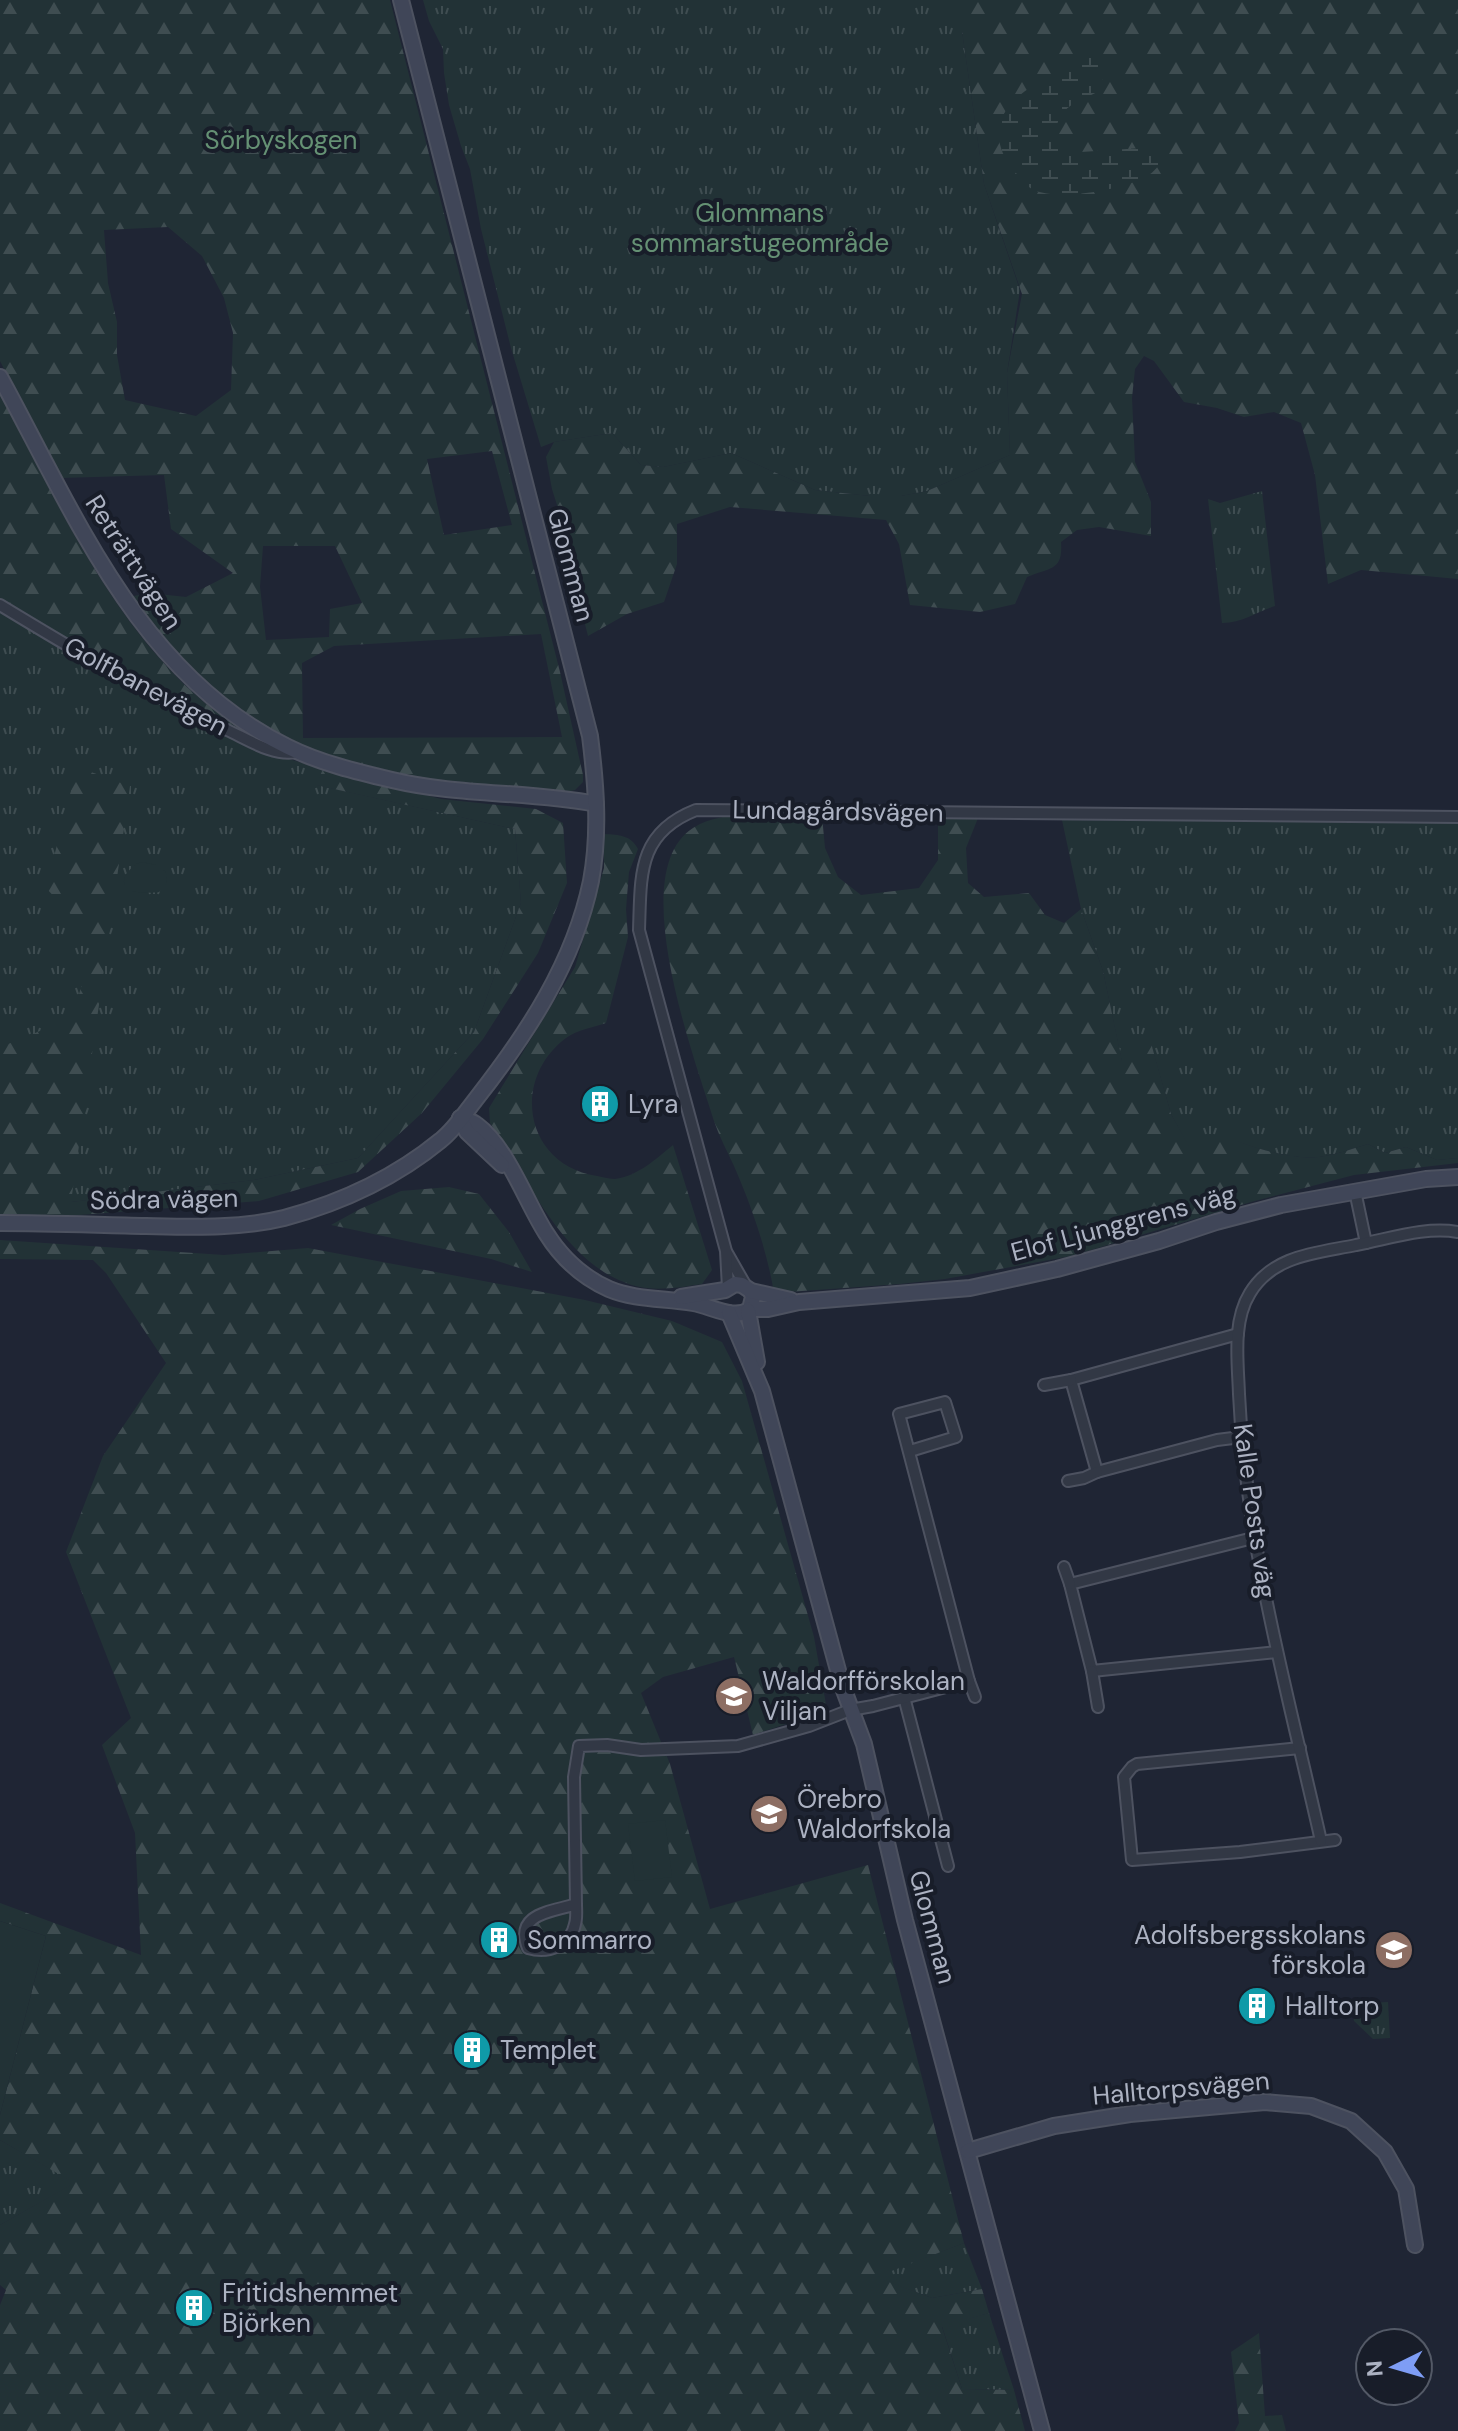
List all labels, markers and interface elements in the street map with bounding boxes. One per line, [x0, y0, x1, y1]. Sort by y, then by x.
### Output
park label: Sörbyskogen [205, 123, 357, 157]
park label: Glommans sommarstugeområde [631, 196, 889, 260]
street label: Reträttvägen [78, 488, 190, 636]
street label: Glomman [540, 504, 602, 626]
street label: Golfbanevägen [58, 629, 234, 743]
street label: Lundagårdsvägen [732, 792, 944, 830]
building icon: Lyra [579, 1083, 621, 1125]
place label: Lyra [628, 1087, 678, 1121]
street label: Elof Ljunggrens väg [1007, 1177, 1239, 1269]
street label: Södra vägen [90, 1181, 238, 1217]
street label: Kalle Posts väg [1226, 1421, 1284, 1601]
place label: Waldorfförskolan Viljan [762, 1664, 965, 1728]
school or university icon: Waldorfförskolan Viljan [713, 1675, 755, 1717]
place label: Örebro Waldorfskola [797, 1782, 951, 1846]
school or university icon: Örebro Waldorfskola [748, 1793, 790, 1835]
street label: Glomman [902, 1866, 964, 1988]
place label: Adolfsbergsskolans förskola [1134, 1918, 1366, 1982]
building icon: Sommarro [478, 1919, 520, 1961]
place label: Sommarro [527, 1923, 652, 1957]
school or university icon: Adolfsbergsskolans förskola [1373, 1929, 1415, 1971]
building icon: Halltorp [1236, 1985, 1278, 2027]
place label: Halltorp [1285, 1989, 1380, 2023]
building icon: Templet [451, 2029, 493, 2071]
place label: Templet [500, 2033, 597, 2067]
street label: Halltorpsvägen [1091, 2063, 1271, 2113]
place label: Fritidshemmet Björken [222, 2276, 398, 2340]
building icon: Fritidshemmet Björken [173, 2287, 215, 2329]
north arrow [1354, 2327, 1434, 2407]
text: N [1359, 2359, 1390, 2378]

